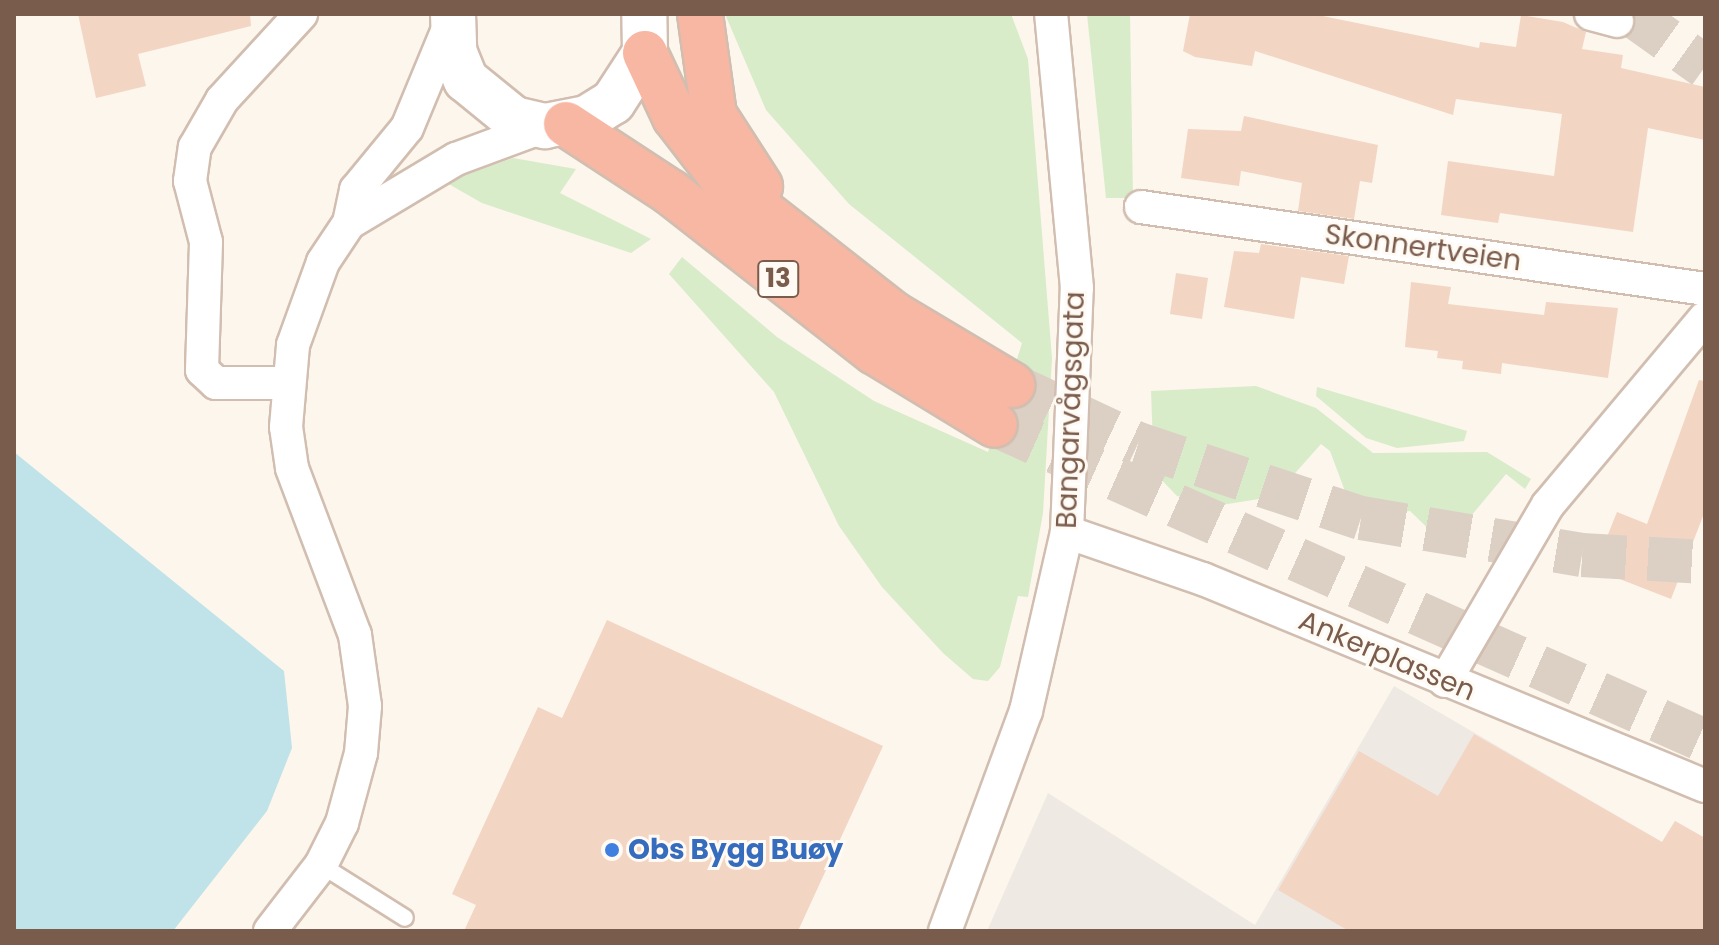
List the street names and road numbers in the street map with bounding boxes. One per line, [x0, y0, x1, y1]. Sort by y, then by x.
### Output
street label: Skonnertveien [1323, 218, 1523, 278]
road number: 13 [756, 257, 800, 301]
street label: Bangarvågsgata [1050, 291, 1092, 529]
street label: Ankerplassen [1294, 604, 1480, 708]

